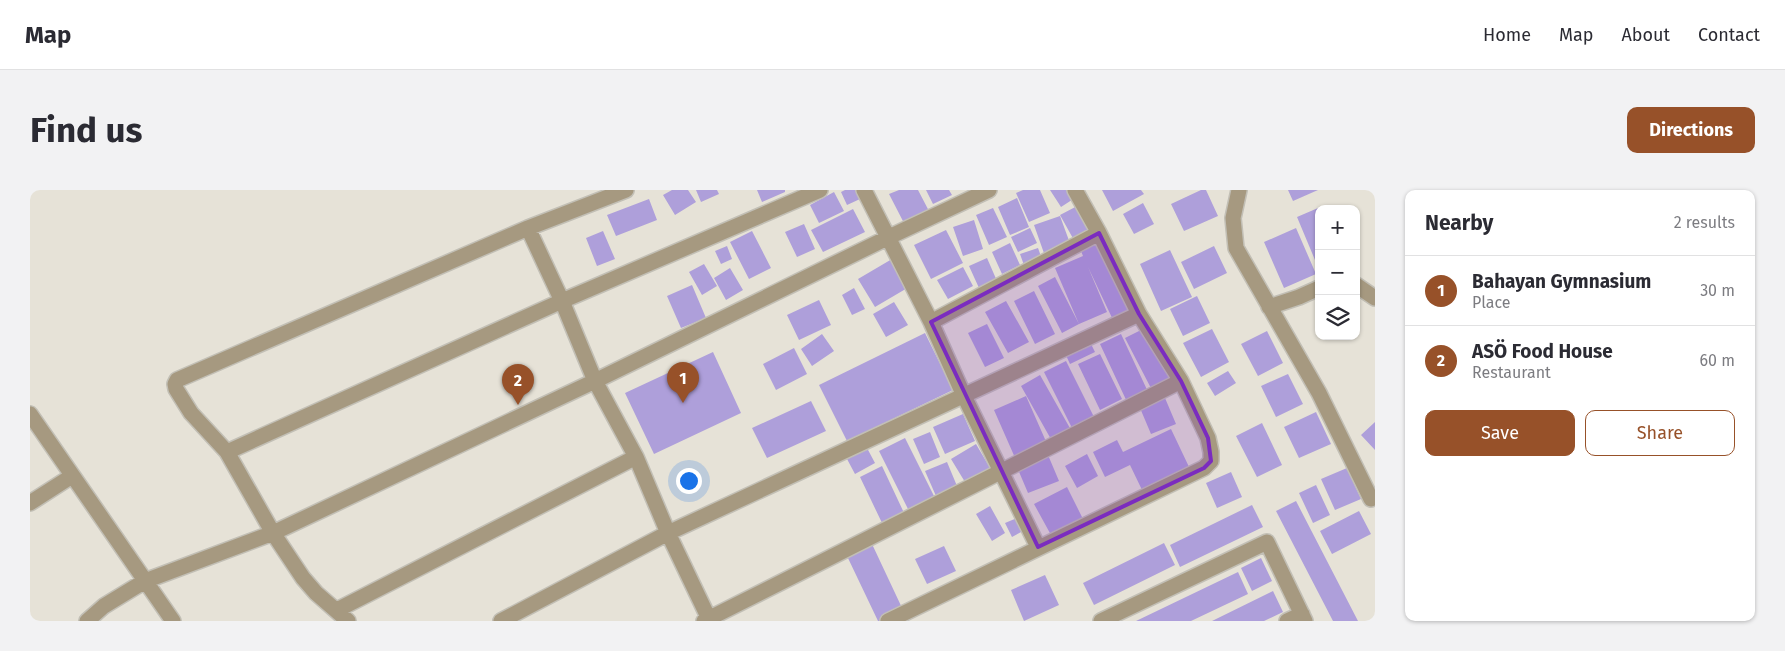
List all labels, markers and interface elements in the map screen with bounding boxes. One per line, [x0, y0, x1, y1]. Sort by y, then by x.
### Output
text: Map [25, 21, 71, 49]
text: Home [1483, 24, 1531, 46]
text: Map [1559, 24, 1593, 46]
text: About [1621, 24, 1670, 46]
text: Contact [1698, 24, 1760, 46]
button: Directions [1627, 107, 1755, 153]
text: Find us [30, 109, 142, 151]
map controls [1315, 205, 1360, 340]
button: + [1315, 205, 1360, 250]
text: Nearby [1425, 210, 1493, 236]
text: 2 results [1674, 213, 1735, 232]
button: − [1315, 250, 1360, 295]
text: Bahayan Gymnasium [1472, 270, 1651, 293]
text: 1 [1437, 281, 1445, 300]
text: 30 m [1700, 281, 1735, 300]
text: Place [1472, 293, 1511, 312]
button: layers [1315, 295, 1360, 340]
text: ASÖ Food House [1472, 340, 1613, 363]
text: 2 [1437, 351, 1445, 370]
text: 60 m [1700, 351, 1735, 370]
pin: 1 [667, 362, 699, 403]
text: Restaurant [1472, 363, 1551, 382]
pin: 2 [502, 364, 534, 405]
button: Save [1425, 410, 1575, 456]
button: Share [1585, 410, 1735, 456]
your location [676, 468, 702, 494]

